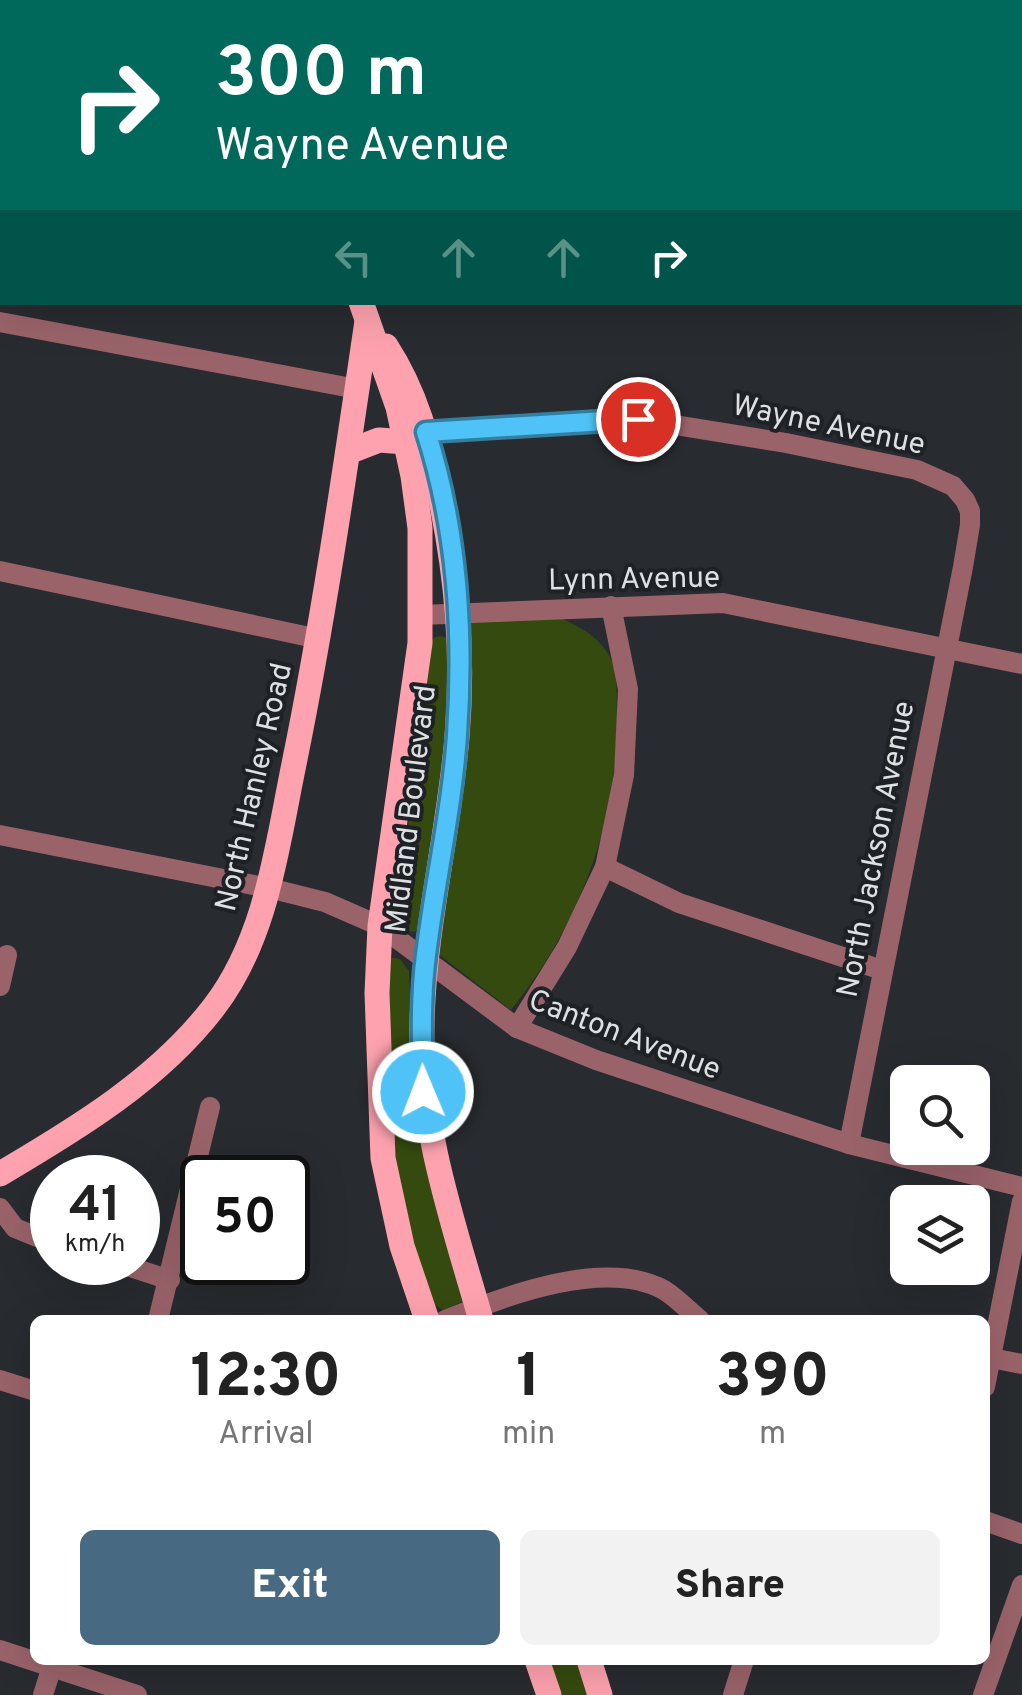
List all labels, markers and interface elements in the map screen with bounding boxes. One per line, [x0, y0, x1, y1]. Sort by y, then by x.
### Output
text: 300 m [215, 32, 427, 121]
icon: right [50, 40, 180, 170]
text: Wayne Avenue [215, 119, 509, 176]
icon: left [326, 230, 381, 285]
icon: ahead [431, 230, 486, 285]
icon: ahead [536, 230, 591, 285]
icon: right [641, 230, 696, 285]
pin [596, 377, 681, 462]
street label: Wayne Avenue [729, 388, 928, 465]
icon: arrive [611, 392, 666, 447]
street label: Lynn Avenue [548, 561, 720, 600]
street label: North Hanley Road [209, 660, 302, 915]
street label: Midland Boulevard [379, 683, 446, 935]
street label: North Jackson Avenue [831, 698, 924, 1001]
street label: Canton Avenue [523, 983, 725, 1090]
position arrow [371, 1040, 475, 1144]
map controls [890, 1065, 990, 1285]
button: search [890, 1065, 990, 1165]
speed limit sign: 50 [180, 1155, 310, 1285]
text: 41 [69, 1176, 121, 1239]
button: layers [890, 1185, 990, 1285]
text: km/h [65, 1229, 125, 1261]
text: 12:30 [191, 1342, 341, 1418]
text: 1 [516, 1342, 541, 1418]
text: 390 [716, 1342, 829, 1418]
text: Arrival [218, 1415, 314, 1455]
text: min [502, 1415, 555, 1455]
text: m [759, 1415, 786, 1455]
button: Exit [80, 1530, 500, 1645]
button: Share [520, 1530, 940, 1645]

